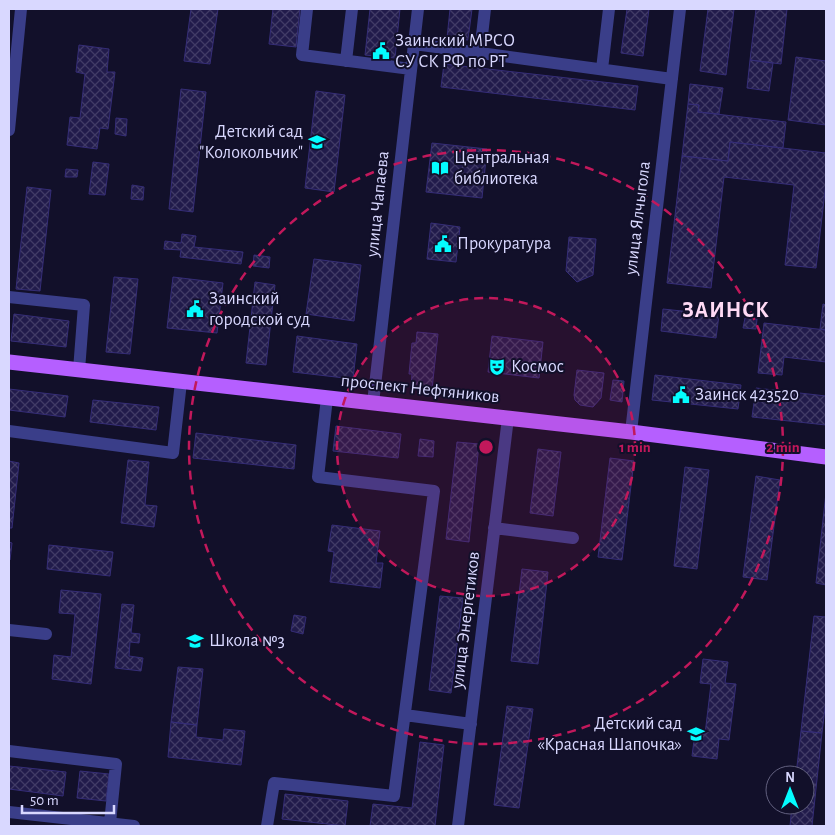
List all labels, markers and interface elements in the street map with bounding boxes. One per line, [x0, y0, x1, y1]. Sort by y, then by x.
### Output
place label: Заинский МРСО СУ СК РФ по РТ [395, 32, 515, 71]
public building icon: Заинский МРСО СУ СК РФ по РТ [371, 41, 391, 61]
place label: Детский сад "Колокольчик" [199, 123, 303, 162]
school or university icon: Детский сад "Колокольчик" [307, 132, 327, 152]
place label: Центральная библиотека [454, 149, 550, 188]
street label: улица Чапаева [363, 150, 393, 259]
library icon: Центральная библиотека [430, 158, 450, 178]
street label: улица Ялчыгола [622, 160, 654, 277]
public building icon: Прокуратура [433, 234, 453, 254]
place label: Прокуратура [457, 235, 551, 253]
place label: Заинский городской суд [209, 290, 310, 329]
public building icon: Заинский городской суд [185, 299, 205, 319]
district label: ЗАИНСК [682, 299, 770, 321]
theatre icon: Космос [487, 357, 507, 377]
place label: Космос [511, 358, 564, 376]
street label: проспект Нефтяников [340, 372, 500, 406]
public building icon: Заинск 423520 [671, 385, 691, 405]
place label: Заинск 423520 [695, 386, 799, 404]
centre of rings [477, 438, 495, 456]
text: 1 min [619, 440, 651, 455]
text: 2 min [766, 440, 800, 455]
street label: улица Энергетиков [449, 550, 483, 691]
school or university icon: Школа №3 [185, 631, 205, 651]
place label: Школа №3 [209, 632, 285, 650]
place label: Детский сад «Красная Шапочка» [537, 715, 682, 754]
school or university icon: Детский сад «Красная Шапочка» [686, 724, 706, 744]
north arrow [765, 765, 815, 815]
text: N [785, 771, 795, 785]
scale bar [22, 782, 115, 814]
text: 50 m [30, 793, 59, 808]

